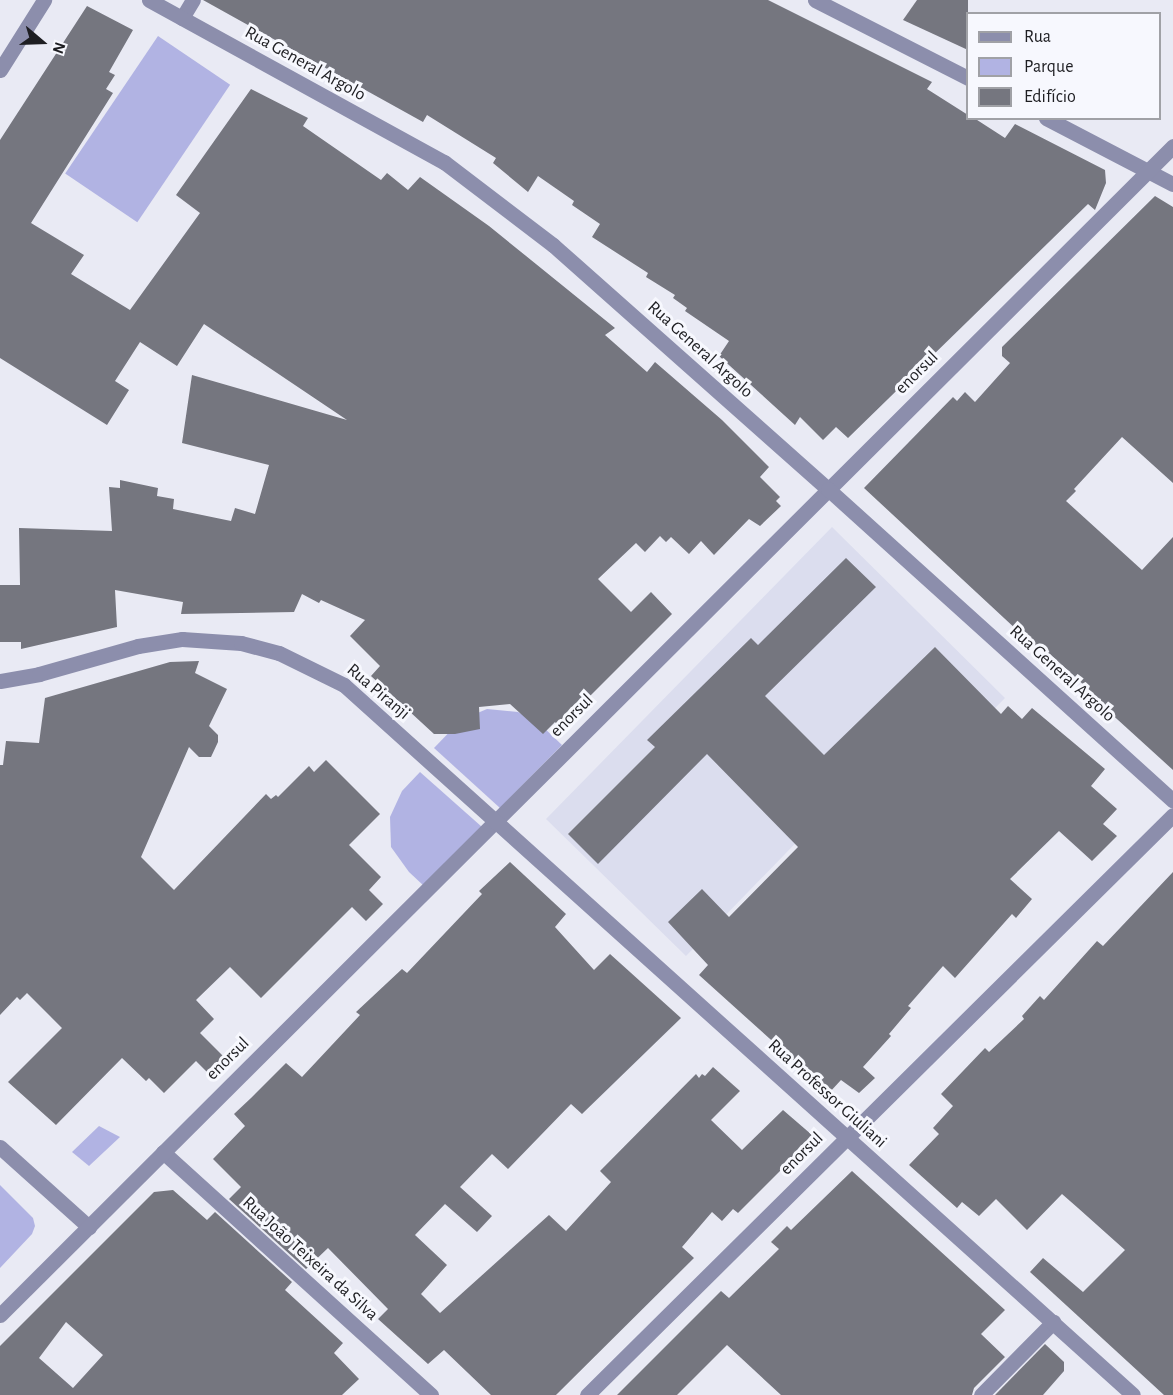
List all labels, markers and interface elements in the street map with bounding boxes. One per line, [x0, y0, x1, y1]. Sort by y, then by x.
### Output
north arrow [12, 12, 72, 72]
legend [966, 12, 1161, 120]
street label: Rua General Argolo [241, 22, 369, 106]
text: Rua [1024, 28, 1051, 46]
text: N [50, 40, 68, 56]
text: Parque [1024, 58, 1073, 76]
text: Edifício [1024, 88, 1076, 106]
street label: Rua General Argolo [643, 297, 757, 403]
street label: enorsul [891, 347, 943, 399]
street label: Rua General Argolo [1005, 621, 1119, 727]
street label: Rua Piranji [342, 659, 414, 725]
street label: enorsul [546, 690, 598, 742]
street label: enorsul [202, 1033, 254, 1085]
street label: Rua Professor Giuliani [763, 1035, 891, 1153]
street label: enorsul [776, 1128, 828, 1180]
street label: Rua João Teixeira da Silva [238, 1192, 382, 1326]

